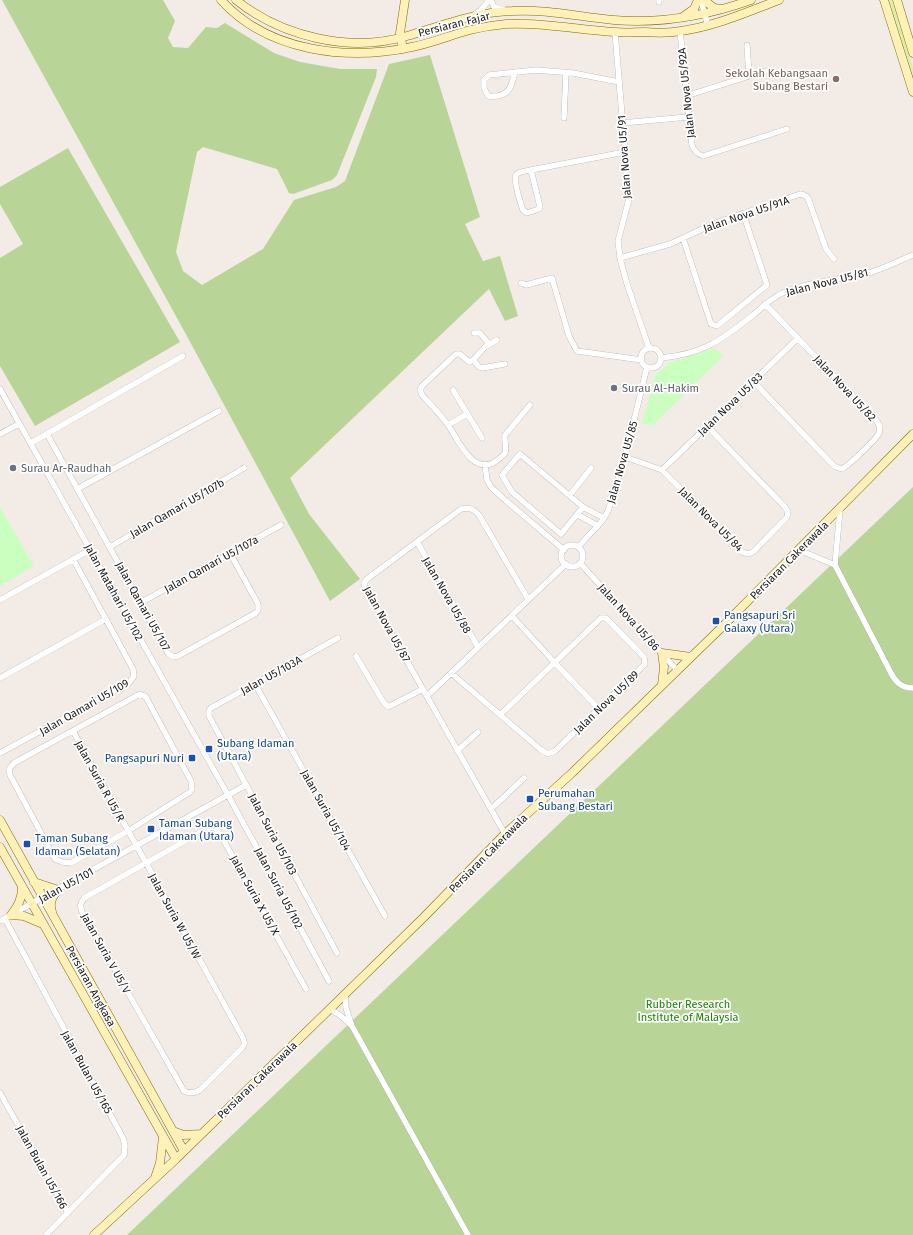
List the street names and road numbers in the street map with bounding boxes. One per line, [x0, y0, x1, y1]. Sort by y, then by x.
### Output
street label: Persiaran Fajar [417, 9, 492, 40]
street label: Jalan Nova U5/92A [675, 46, 698, 139]
street label: Jalan Nova U5/91 [615, 115, 634, 199]
street label: Jalan Nova U5/91A [701, 193, 792, 235]
street label: Jalan Nova U5/81 [785, 266, 870, 299]
street label: Jalan Nova U5/82 [811, 353, 878, 424]
street label: Jalan Nova U5/83 [695, 370, 766, 439]
street label: Jalan Nova U5/85 [604, 419, 641, 505]
street label: Jalan Qamari U5/107b [128, 476, 227, 541]
street label: Jalan Nova U5/84 [676, 484, 746, 554]
street label: Persiaran Cakerawala [747, 518, 831, 602]
street label: Jalan Qamari U5/107a [162, 533, 261, 596]
street label: Jalan Matahari U5/102 [82, 542, 146, 643]
street label: Jalan Nova U5/88 [419, 555, 474, 636]
street label: Jalan Qamari U5/107 [113, 559, 173, 653]
street label: Jalan Nova U5/86 [595, 581, 662, 654]
street label: Jalan Nova U5/87 [360, 584, 413, 664]
street label: Jalan U5/103A [238, 653, 305, 698]
street label: Jalan Nova U5/89 [571, 668, 642, 737]
street label: Jalan Qamari U5/109 [37, 676, 131, 738]
street label: Jalan Suria R U5/R [72, 738, 127, 824]
street label: Jalan Suria U5/104 [298, 767, 353, 853]
street label: Jalan Suria U5/103 [246, 791, 299, 877]
street label: Persiaran Cakerawala [446, 811, 530, 895]
street label: Jalan Suria U5/102 [252, 845, 305, 931]
street label: Jalan Suria X U5/X [227, 853, 282, 937]
street label: Jalan U5/101 [37, 865, 96, 906]
street label: Jalan Suria W U5/W [146, 871, 203, 961]
street label: Jalan Suria V U5/V [78, 911, 133, 996]
street label: Persiaran Angkasa [63, 944, 118, 1029]
street label: Jalan Bulan U5/165 [58, 1028, 115, 1117]
street label: Persiaran Cakerawala [215, 1039, 300, 1122]
street label: Jalan Bulan U5/166 [13, 1123, 70, 1211]

